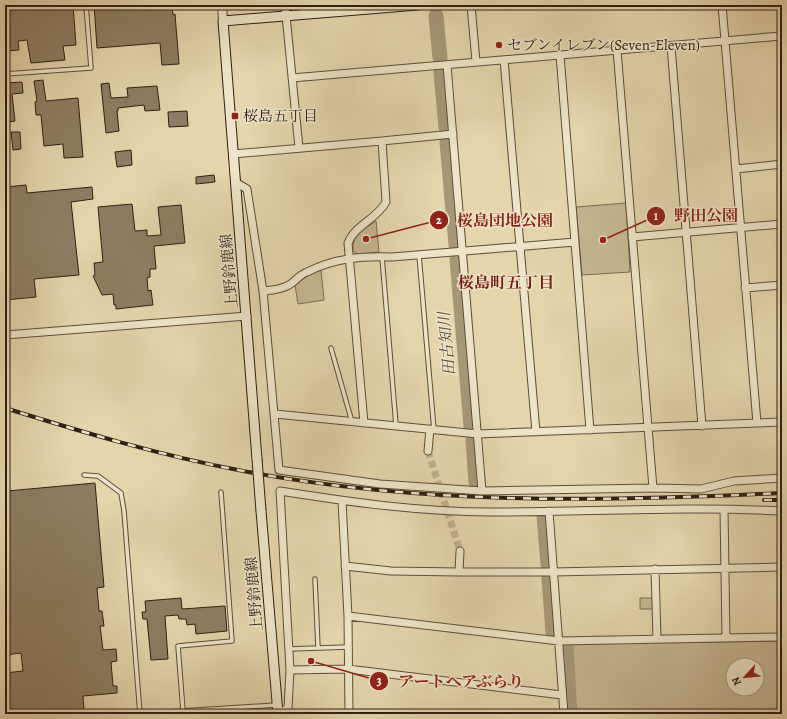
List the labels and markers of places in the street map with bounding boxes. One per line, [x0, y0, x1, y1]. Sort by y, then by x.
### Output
place label: セブンイレブン(Seven-Eleven) [507, 35, 700, 55]
marker: セブンイレブン(Seven-Eleven) [494, 40, 504, 50]
place label: 桜島五丁目 [243, 106, 318, 126]
marker: 桜島五丁目 [230, 111, 240, 121]
callout: 野田公園 [646, 202, 746, 230]
callout: 桜島団地公園 [429, 206, 561, 234]
callout: アートヘアぶらり [369, 667, 532, 695]

